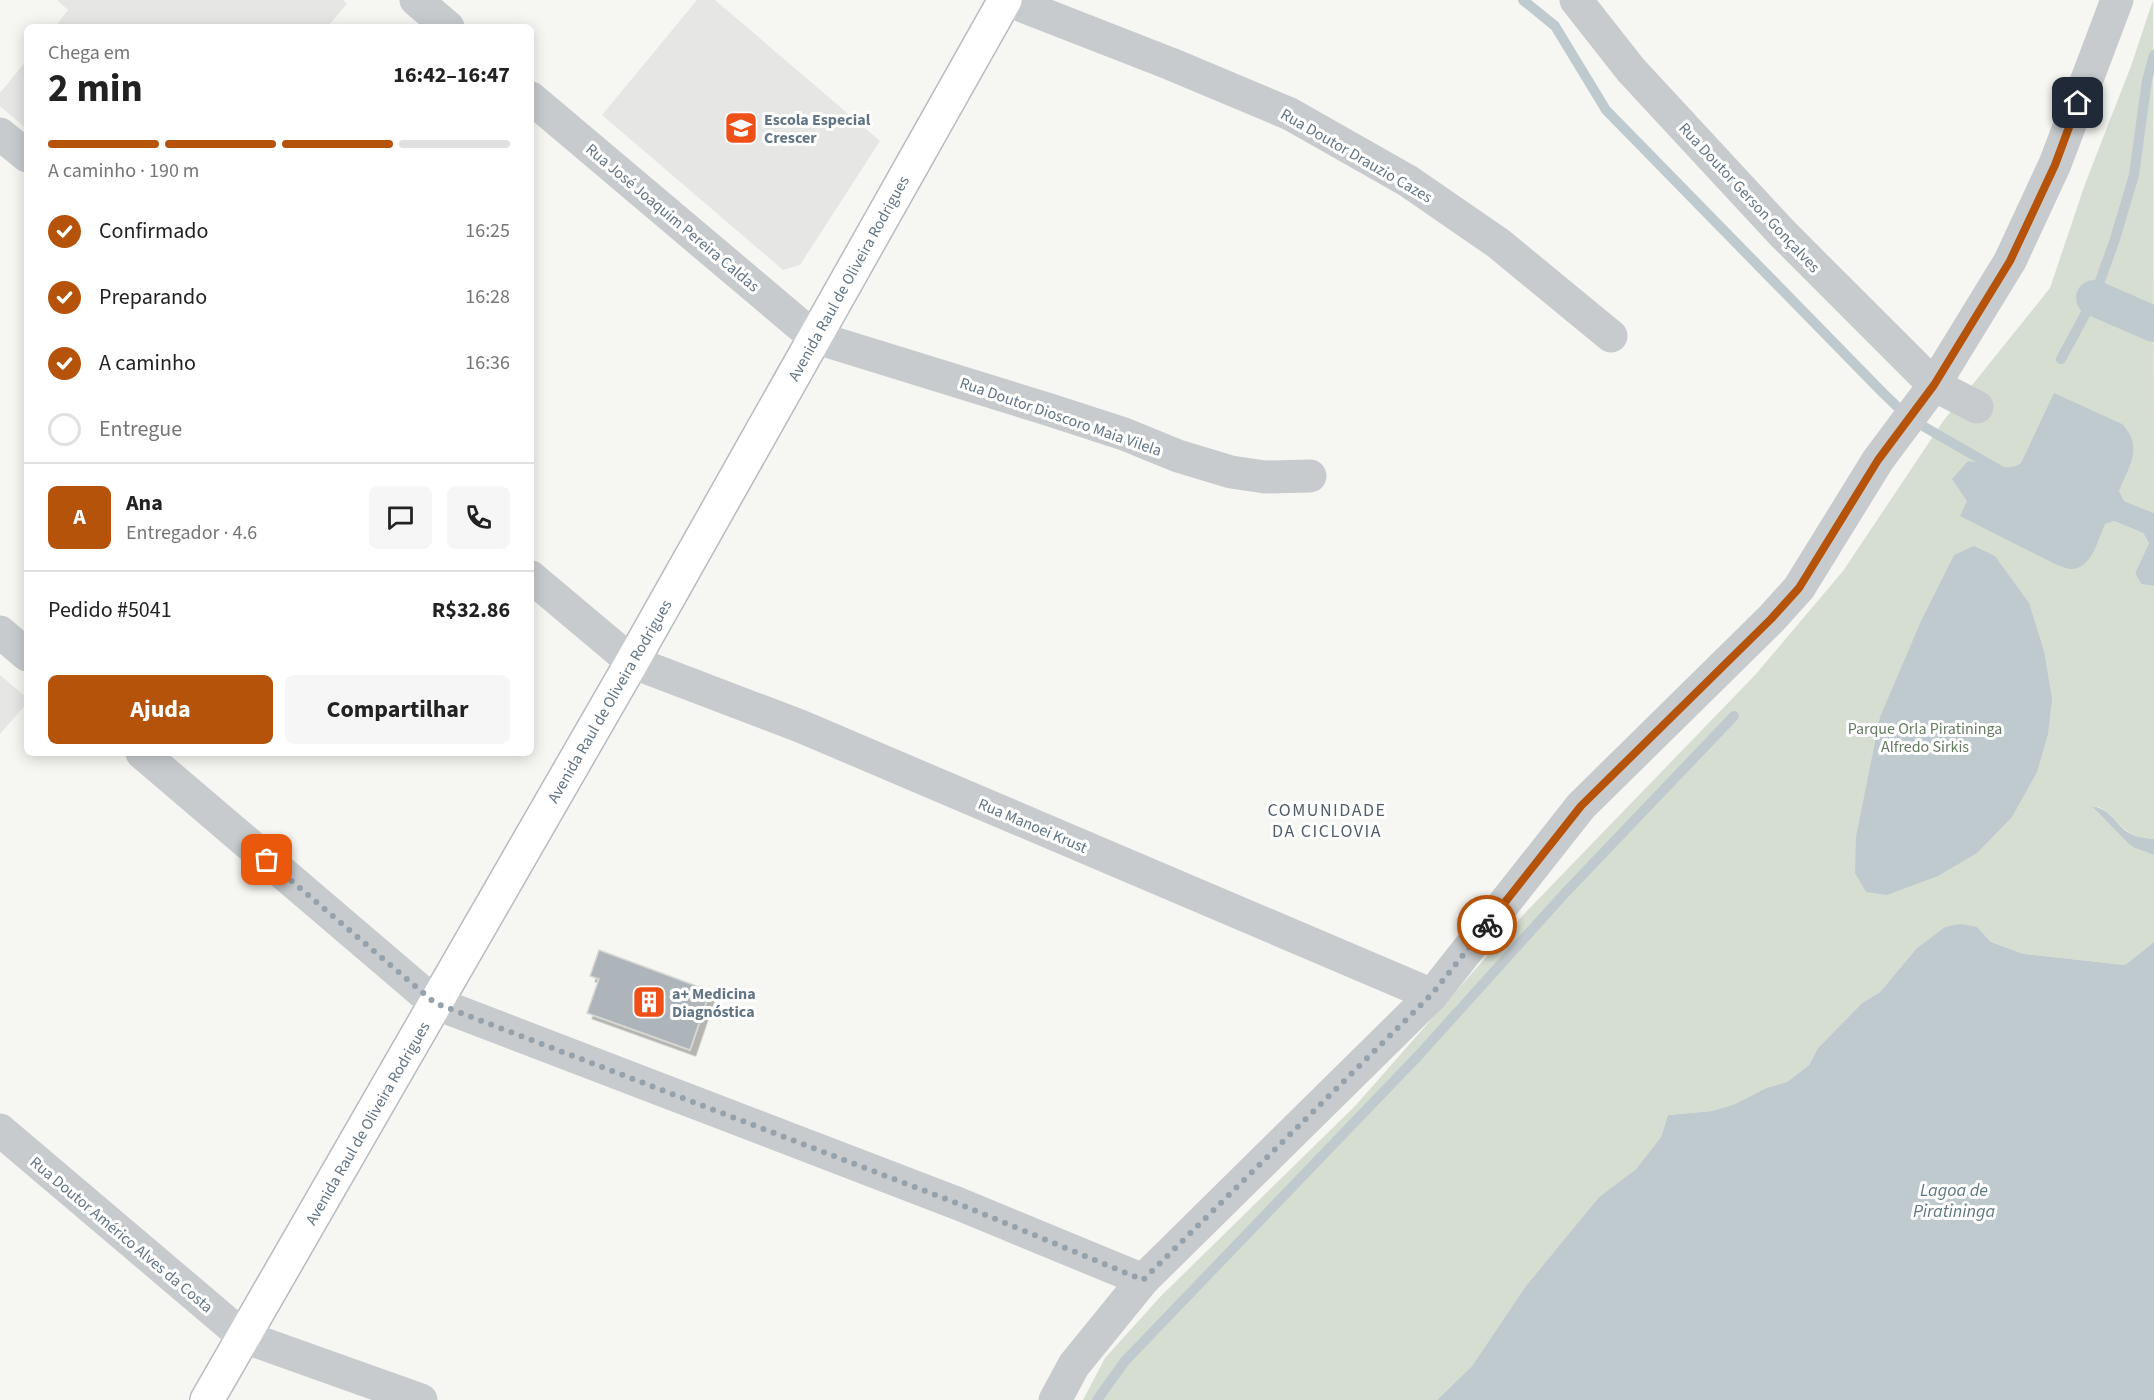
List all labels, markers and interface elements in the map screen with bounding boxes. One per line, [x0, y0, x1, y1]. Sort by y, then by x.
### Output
text: Chega em [48, 39, 130, 67]
text: 16:42–16:47 [393, 59, 510, 91]
text: 2 min [48, 61, 143, 117]
pin [2052, 77, 2103, 128]
icon: home [2061, 86, 2094, 119]
street label: Rua Doutor Drauzio Cazes [1277, 103, 1437, 208]
place label: Escola Especial Crescer [764, 109, 871, 149]
school or university icon: Escola Especial Crescer [723, 110, 759, 146]
street label: Rua Doutor Gerson Gonçalves [1674, 118, 1825, 278]
street label: Rua José Joaquim Pereira Caldas [581, 138, 764, 297]
text: A caminho · 190 m [48, 157, 199, 185]
street label: Avenida Raul de Oliveira Rodrigues [783, 172, 915, 385]
icon: check [48, 215, 81, 248]
text: Confirmado [99, 215, 208, 247]
text: 16:25 [465, 217, 510, 245]
icon: check [48, 281, 81, 314]
text: Preparando [99, 281, 207, 313]
text: 16:28 [465, 283, 510, 311]
icon: check [48, 347, 81, 380]
text: A caminho [99, 347, 196, 379]
text: 16:36 [465, 349, 510, 377]
street label: Rua Doutor Dioscoro Maia Vilela [957, 372, 1165, 462]
text: Entregue [99, 413, 182, 445]
button: chat [369, 486, 432, 549]
button: phone [447, 486, 510, 549]
text: Ana [126, 487, 163, 519]
text: A [73, 501, 86, 533]
text: Entregador · 4.6 [126, 519, 257, 547]
text: Pedido #5041 [48, 594, 172, 626]
text: R$32.86 [432, 594, 510, 626]
street label: Avenida Raul de Oliveira Rodrigues [542, 595, 677, 807]
button: Ajuda [48, 675, 273, 744]
button: Compartilhar [285, 675, 510, 744]
park label: Parque Orla Piratininga Alfredo Sirkis [1848, 718, 2002, 758]
street label: Rua Manoei Krust [975, 793, 1091, 859]
district label: COMUNIDADE DA CICLOVIA [1267, 798, 1387, 844]
pin [241, 834, 292, 885]
icon: bag [250, 843, 283, 876]
courier [1457, 895, 1517, 955]
icon: bike [1471, 909, 1504, 942]
place label: a+ Medicina Diagnóstica [672, 983, 756, 1023]
building icon: a+ Medicina Diagnóstica [631, 984, 667, 1020]
street label: Avenida Raul de Oliveira Rodrigues [300, 1017, 435, 1229]
street label: Rua Doutor Américo Alves da Costa [25, 1152, 218, 1318]
water label: Lagoa de Piratininga [1913, 1178, 1995, 1224]

